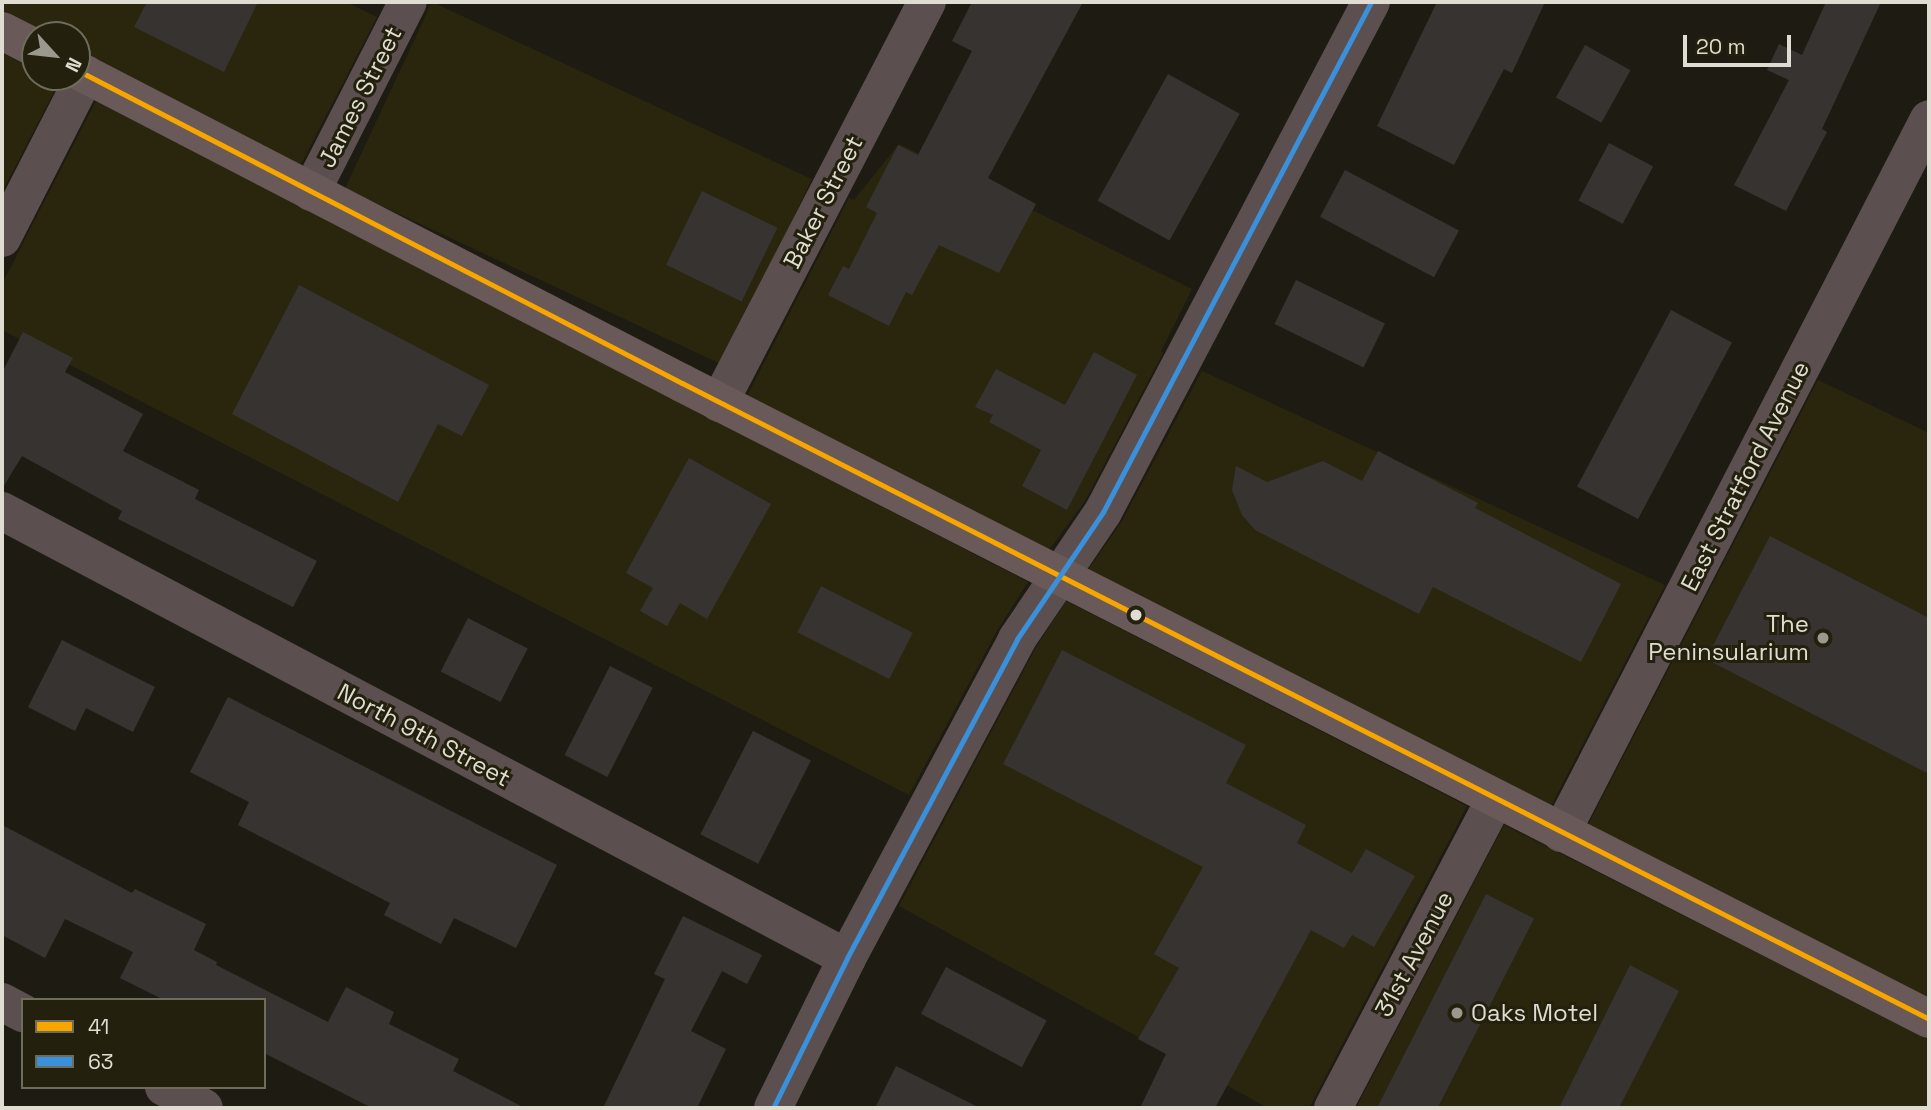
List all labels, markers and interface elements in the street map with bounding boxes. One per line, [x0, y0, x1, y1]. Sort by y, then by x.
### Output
north arrow [21, 21, 91, 91]
scale bar [1686, 21, 1794, 65]
street label: James Street [312, 22, 408, 172]
text: 20 m [1696, 33, 1746, 60]
text: N [59, 53, 87, 76]
street label: Baker Street [777, 131, 869, 273]
street label: East Stratford Avenue [1674, 356, 1816, 596]
unlabelled marker [1129, 608, 1143, 622]
place label: The Peninsularium [1648, 610, 1809, 666]
marker: The Peninsularium [1815, 630, 1831, 646]
street label: North 9th Street [333, 677, 515, 793]
street label: 31st Avenue [1369, 886, 1459, 1022]
legend [21, 998, 266, 1089]
place label: Oaks Motel [1471, 999, 1598, 1027]
marker: Oaks Motel [1449, 1005, 1465, 1021]
text: 41 [88, 1013, 109, 1040]
text: 63 [88, 1048, 114, 1075]

